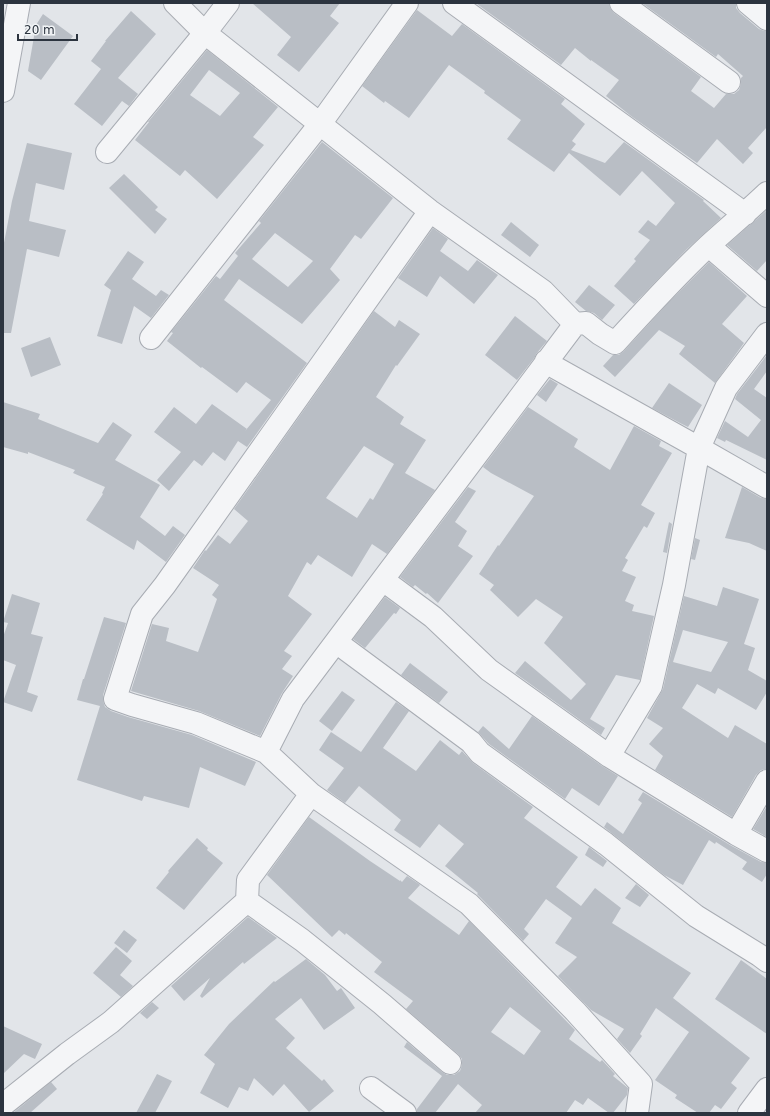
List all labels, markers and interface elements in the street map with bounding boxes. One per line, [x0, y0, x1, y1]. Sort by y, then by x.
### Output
scale bar [18, 16, 77, 42]
text: 20 m [24, 23, 55, 37]

